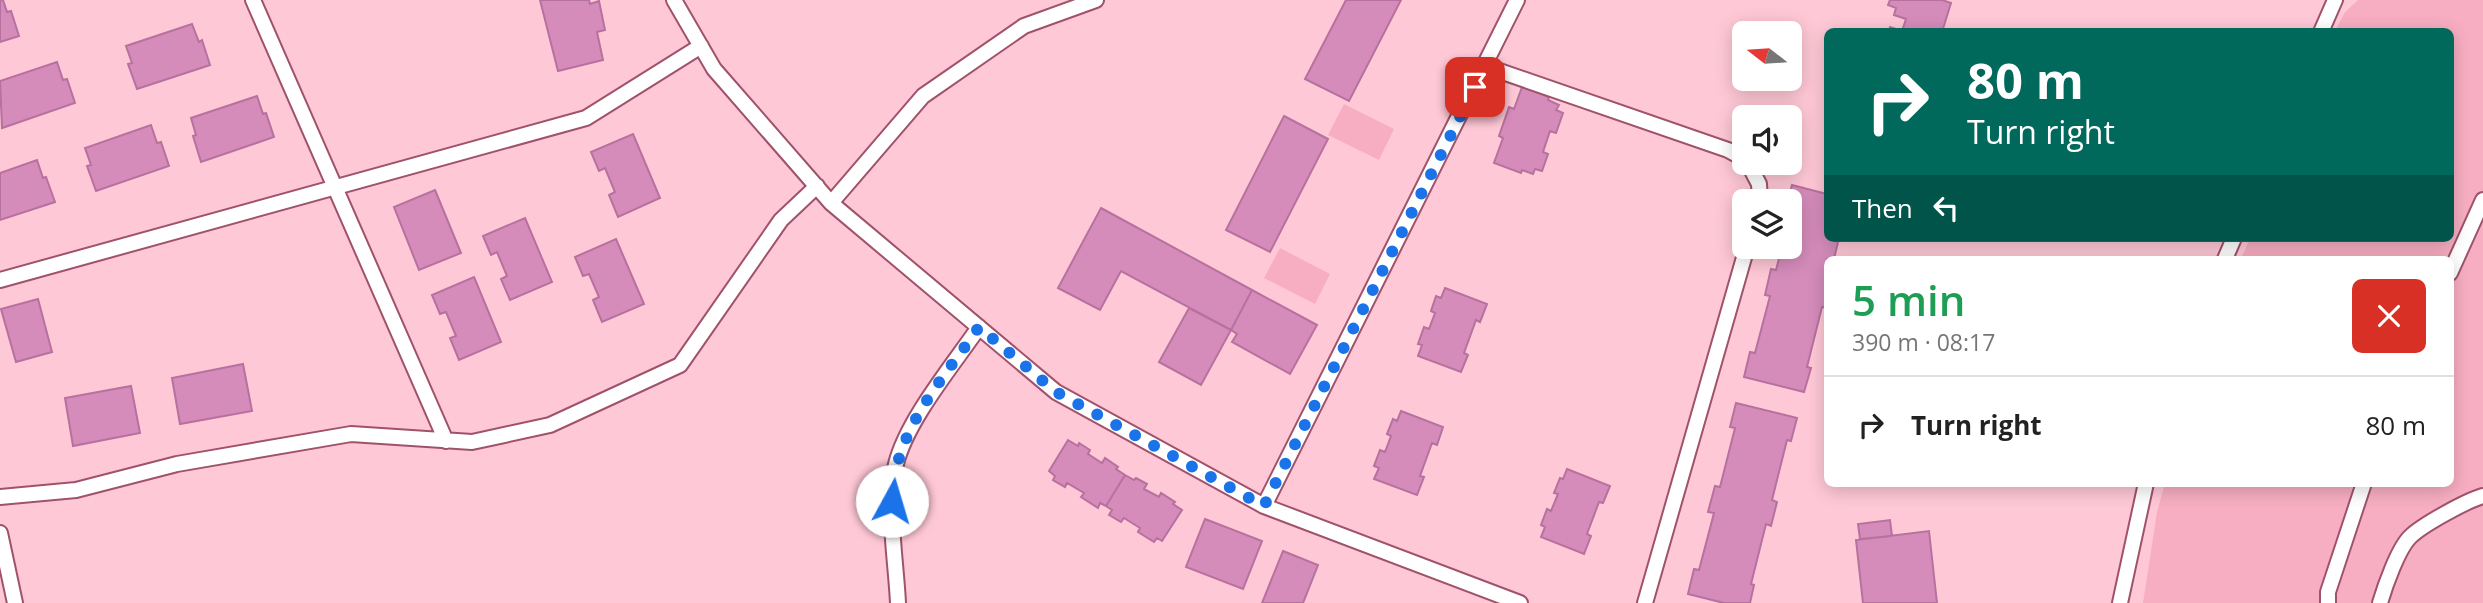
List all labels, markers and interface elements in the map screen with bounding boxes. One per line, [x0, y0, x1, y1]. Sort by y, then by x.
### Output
north arrow [1732, 21, 1802, 91]
map controls [1732, 21, 1802, 259]
text: 80 m [1967, 47, 2084, 113]
icon: right [1852, 56, 1943, 147]
pin [1445, 57, 1505, 117]
icon: arrive [1456, 68, 1494, 106]
button: sound [1732, 105, 1802, 175]
text: Turn right [1967, 110, 2115, 153]
button: layers [1732, 189, 1802, 259]
icon: left [1927, 189, 1965, 227]
text: Then [1852, 190, 1913, 226]
text: 5 min [1852, 271, 1965, 328]
button: close [2352, 279, 2426, 353]
text: 390 m · 08:17 [1852, 326, 1995, 358]
icon: right [1852, 406, 1890, 444]
text: Turn right [1911, 407, 2042, 443]
text: 80 m [2365, 407, 2426, 443]
position arrow [855, 464, 929, 538]

